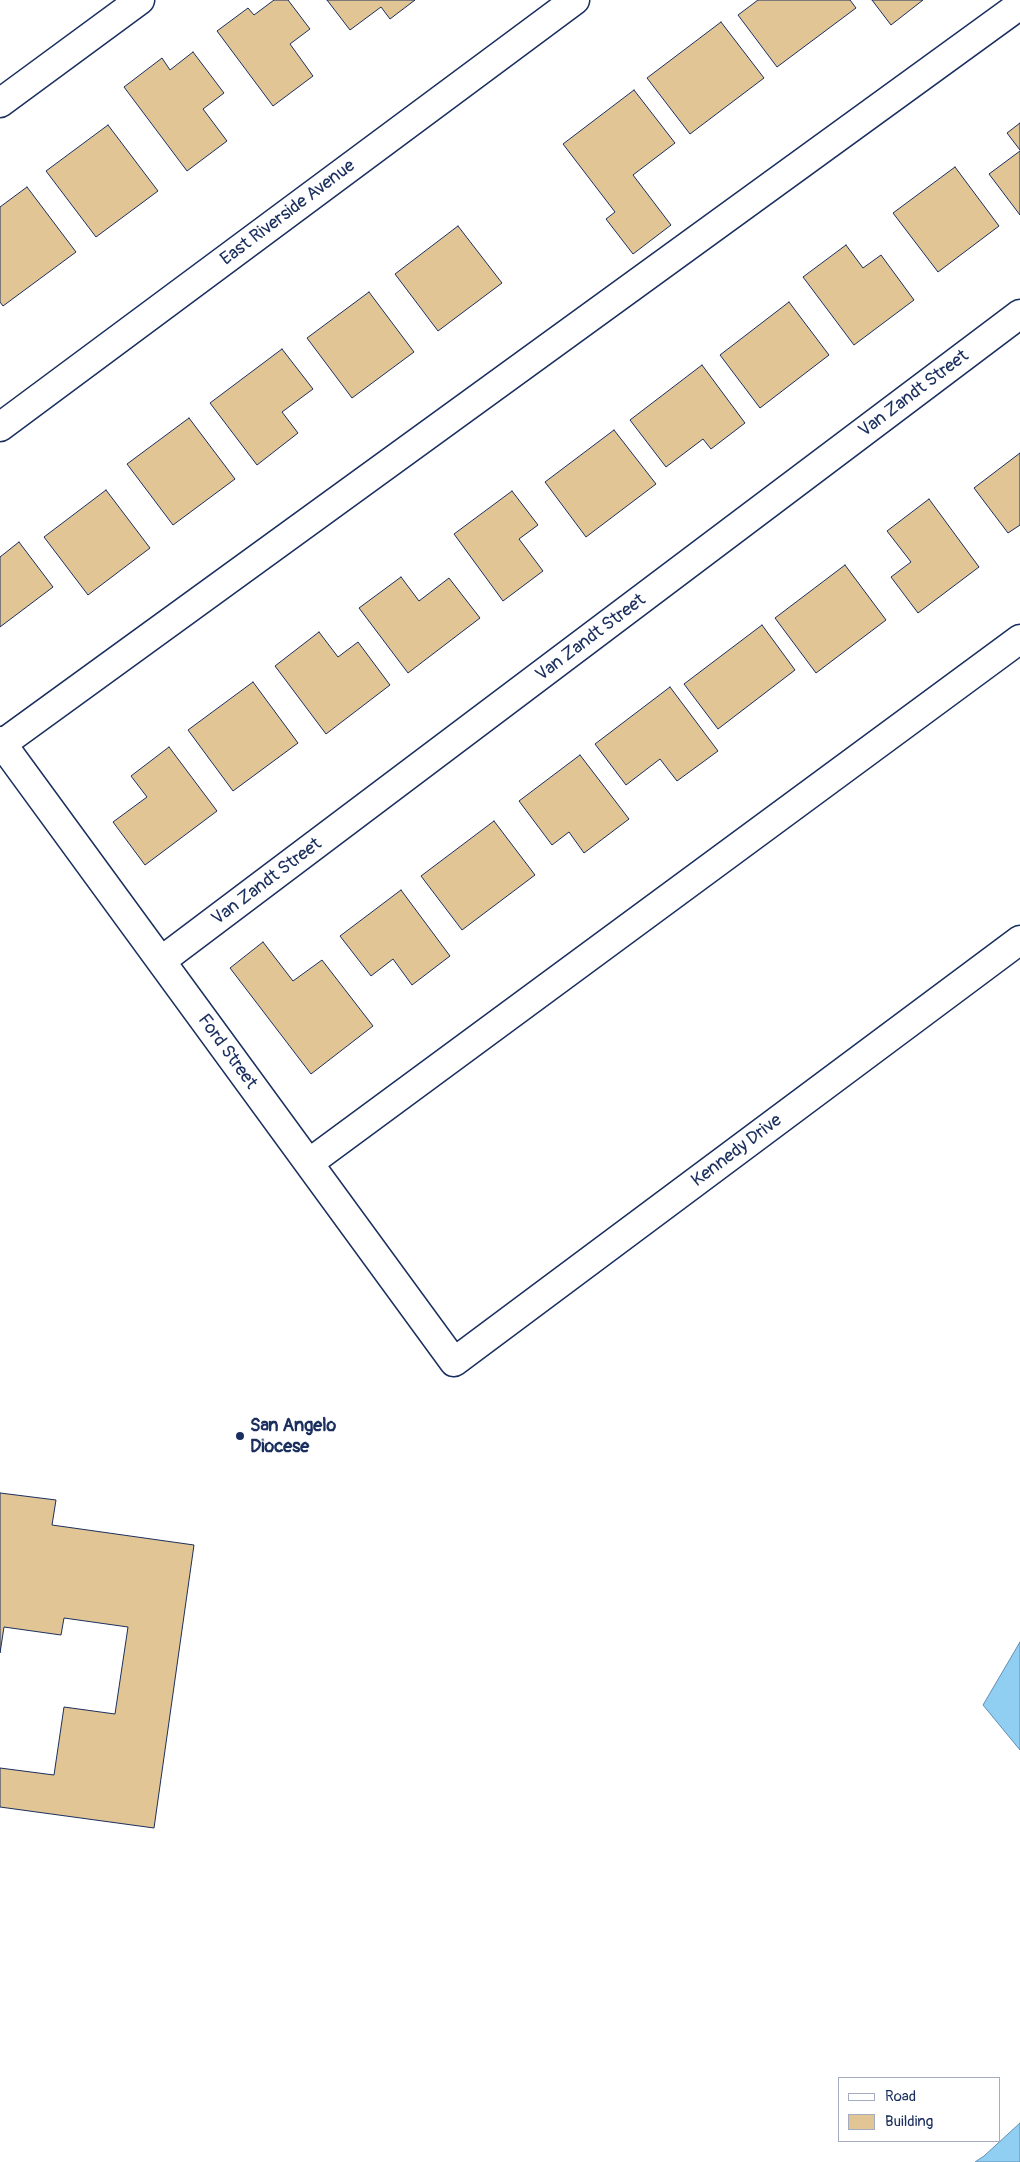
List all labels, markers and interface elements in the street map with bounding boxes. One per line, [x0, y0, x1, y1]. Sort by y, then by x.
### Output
street label: East Riverside Avenue [216, 155, 360, 271]
street label: Van Zandt Street [855, 346, 973, 442]
street label: Van Zandt Street [532, 590, 650, 686]
street label: Van Zandt Street [208, 834, 326, 930]
street label: Ford Street [193, 1010, 261, 1094]
street label: Kennedy Drive [688, 1110, 786, 1192]
place label: San Angelo Diocese [250, 1415, 336, 1458]
marker: San Angelo Diocese [234, 1430, 246, 1442]
legend [838, 2077, 1000, 2142]
text: Road [885, 2087, 916, 2106]
text: Building [885, 2112, 933, 2131]

